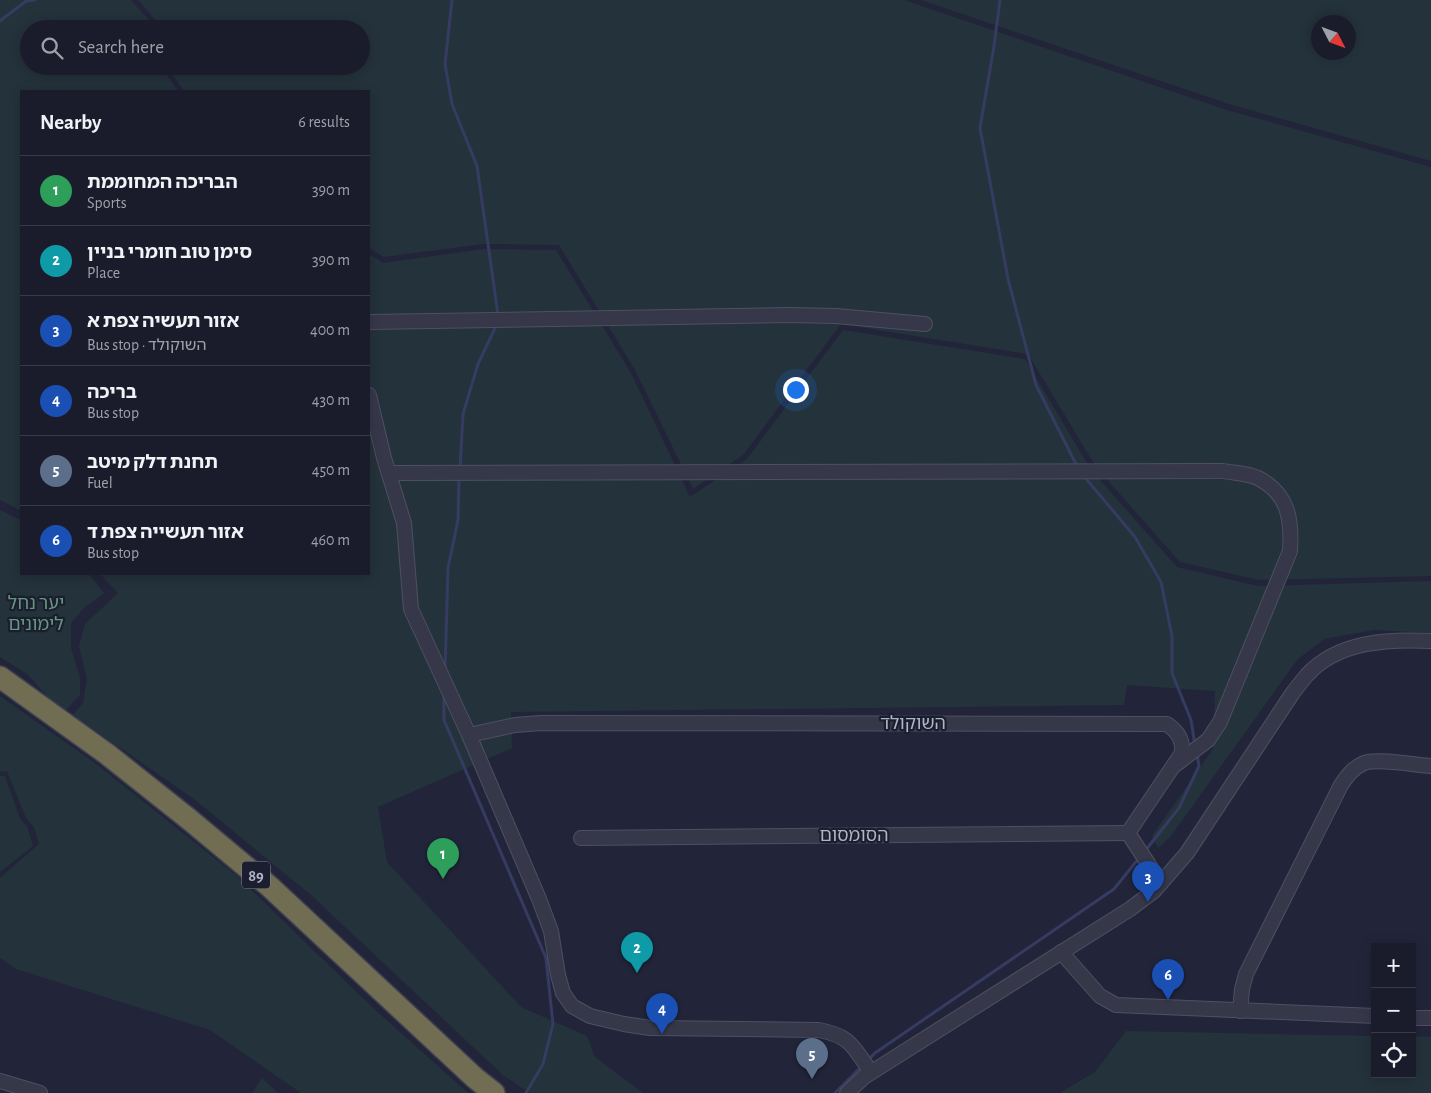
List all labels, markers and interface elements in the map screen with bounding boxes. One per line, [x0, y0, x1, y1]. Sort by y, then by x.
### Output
north arrow [1311, 15, 1356, 60]
search box [20, 20, 370, 75]
icon: search [38, 34, 66, 62]
text: Search here [78, 38, 164, 57]
text: Nearby [40, 112, 101, 133]
text: 6 results [298, 114, 350, 130]
text: הבריכה המחוממת [87, 173, 238, 192]
text: 1 [53, 182, 59, 198]
text: 390 m [312, 182, 350, 198]
text: Sports [87, 195, 127, 211]
text: סימן טוב חומרי בניין [87, 243, 252, 262]
text: 2 [52, 252, 60, 268]
text: 390 m [312, 252, 350, 268]
text: Place [87, 265, 120, 281]
text: אזור תעשיה צפת א [87, 312, 239, 331]
text: 3 [53, 322, 59, 338]
text: 400 m [310, 322, 350, 338]
text: Bus stop · השוקולד [87, 337, 206, 353]
your location [783, 377, 809, 403]
text: בריכה [87, 383, 137, 402]
text: 4 [52, 392, 60, 408]
text: 430 m [312, 392, 350, 408]
text: Bus stop [87, 405, 139, 421]
text: תחנת דלק מיטב [87, 453, 218, 472]
text: 5 [53, 462, 59, 478]
text: 450 m [312, 462, 350, 478]
text: Fuel [87, 475, 113, 491]
text: אזור תעשייה צפת ד [87, 523, 244, 542]
text: 6 [52, 532, 60, 548]
text: 460 m [311, 532, 350, 548]
text: Bus stop [87, 545, 139, 561]
park label: יער נחל לימונים [8, 594, 64, 634]
street label: השוקולד [880, 714, 946, 733]
street label: הסומסום [820, 827, 888, 845]
pin: 1 [427, 838, 459, 879]
pin: 3 [1132, 861, 1164, 902]
road number: 89 [242, 862, 270, 888]
pin: 2 [621, 932, 653, 973]
map controls [1371, 943, 1416, 1078]
button: + [1371, 943, 1416, 988]
pin: 6 [1152, 959, 1184, 1000]
button: − [1371, 988, 1416, 1033]
pin: 4 [646, 993, 678, 1034]
button: locate [1371, 1033, 1416, 1078]
pin: 5 [796, 1038, 828, 1079]

